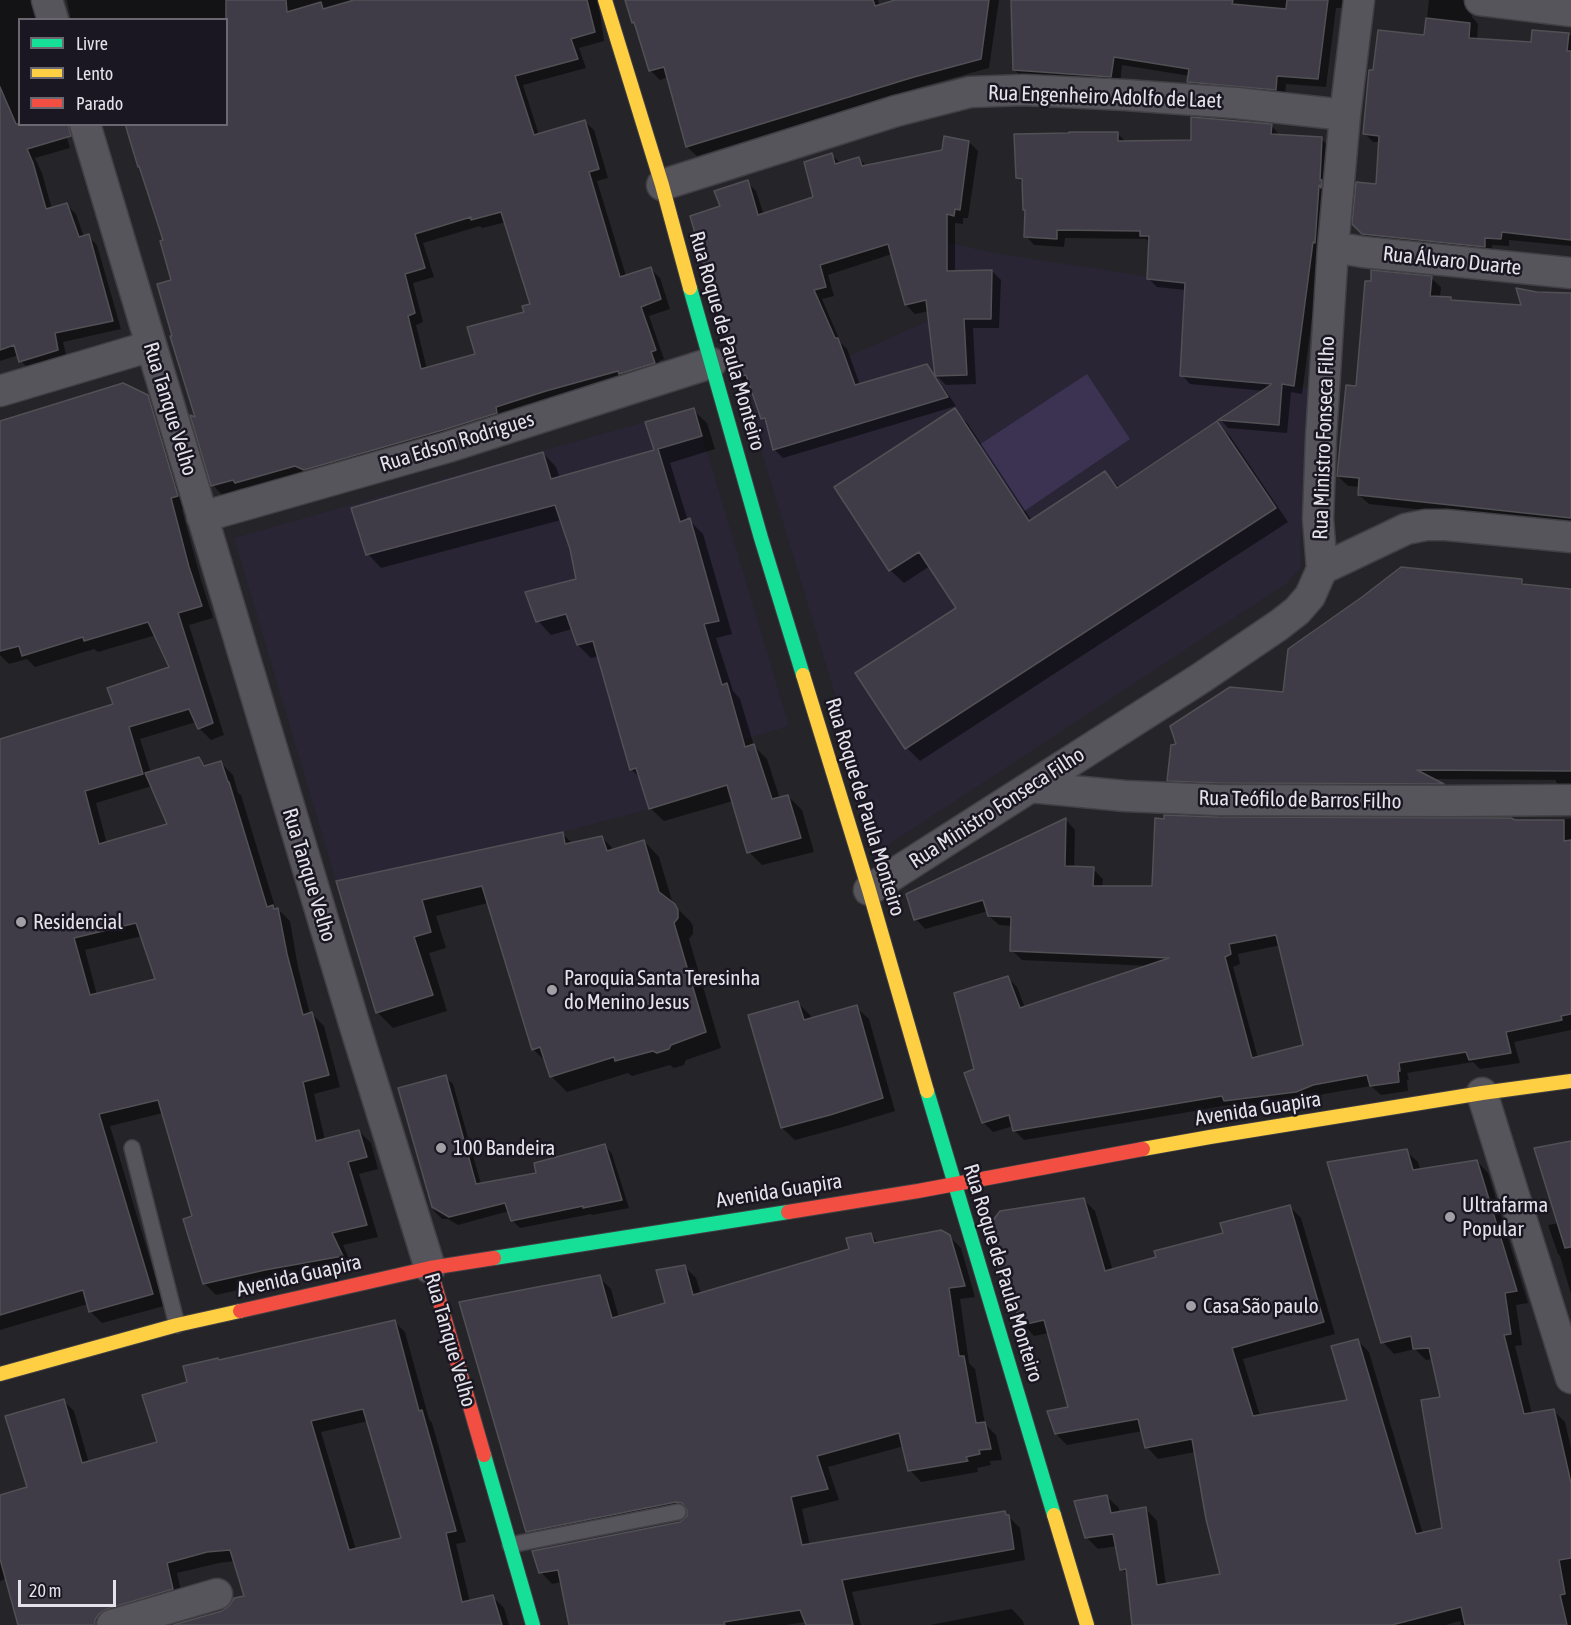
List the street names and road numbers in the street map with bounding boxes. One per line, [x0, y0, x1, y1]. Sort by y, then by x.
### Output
street label: Rua Engenheiro Adolfo de Laet [987, 80, 1223, 114]
street label: Rua Roque de Paula Monteiro [684, 228, 770, 454]
street label: Rua Álvaro Duarte [1382, 241, 1522, 281]
street label: Rua Ministro Fonseca Filho [1308, 336, 1340, 540]
street label: Rua Tanque Velho [138, 339, 202, 479]
street label: Rua Edson Rodrigues [377, 407, 537, 477]
street label: Rua Roque de Paula Monteiro [820, 695, 910, 919]
street label: Rua Ministro Fonseca Filho [905, 742, 1089, 874]
street label: Rua Teófilo de Barros Filho [1198, 786, 1402, 814]
street label: Rua Tanque Velho [277, 805, 341, 945]
street label: Avenida Guapira [1193, 1087, 1323, 1131]
street label: Rua Roque de Paula Monteiro [958, 1161, 1048, 1385]
street label: Avenida Guapira [714, 1169, 844, 1213]
street label: Avenida Guapira [234, 1249, 364, 1303]
street label: Rua Tanque Velho [419, 1270, 481, 1410]

